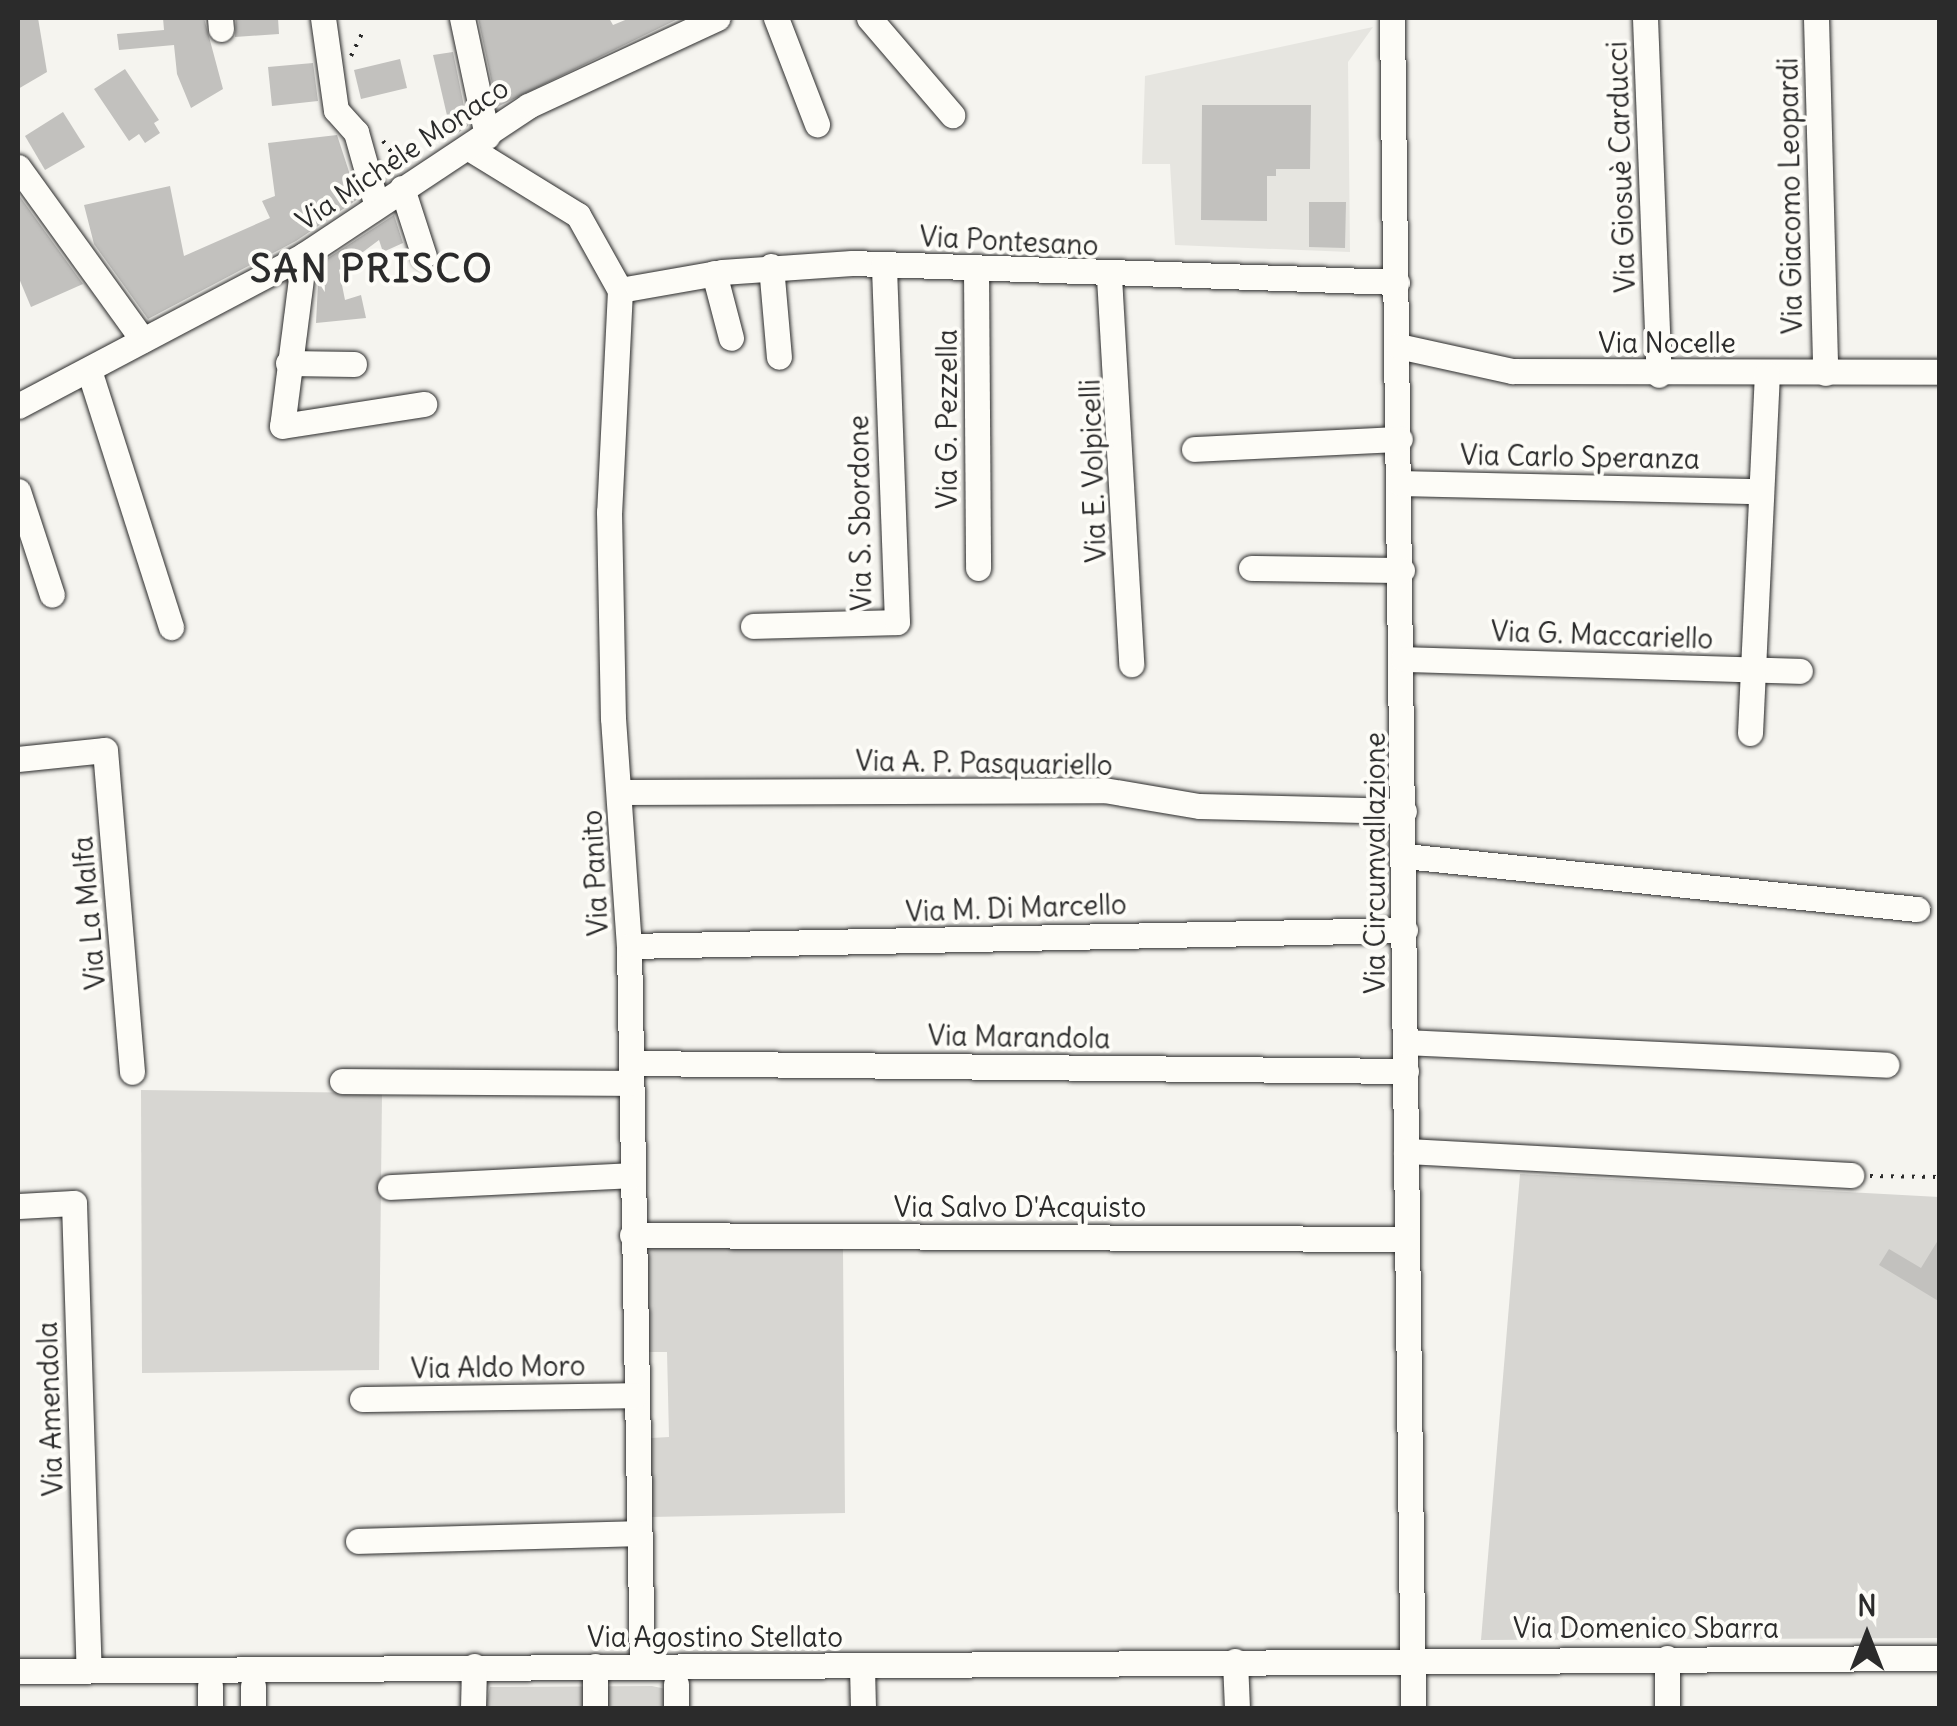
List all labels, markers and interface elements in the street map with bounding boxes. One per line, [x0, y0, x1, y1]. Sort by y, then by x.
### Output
street label: Via Giosuè Carducci [1600, 41, 1642, 293]
street label: Via Giacomo Leopardi [1771, 58, 1809, 334]
street label: Via Michele Monaco [289, 70, 515, 238]
street label: Via Pontesano [919, 220, 1099, 262]
district label: SAN PRISCO [250, 246, 494, 292]
street label: Via Nocelle [1598, 326, 1736, 360]
street label: Via G. Pezzella [930, 329, 964, 509]
street label: Via E. Volpicelli [1073, 379, 1113, 563]
street label: Via S. Sbordone [841, 415, 879, 611]
street label: Via Carlo Speranza [1460, 438, 1700, 476]
street label: Via G. Maccariello [1490, 614, 1714, 656]
street label: Via Circumvallazione [1358, 732, 1392, 994]
street label: Via A. P. Pasquariello [855, 744, 1113, 782]
street label: Via Panito [575, 809, 615, 937]
street label: Via La Malfa [66, 835, 112, 991]
street label: Via M. Di Marcello [905, 887, 1127, 929]
street label: Via Marandola [927, 1019, 1111, 1055]
street label: Via Salvo D'Acquisto [894, 1190, 1146, 1224]
street label: Via Amendola [30, 1321, 70, 1497]
street label: Via Aldo Moro [410, 1349, 586, 1385]
north arrow [1817, 1586, 1917, 1686]
text: N [1857, 1588, 1877, 1624]
street label: Via Domenico Sbarra [1513, 1611, 1779, 1645]
street label: Via Agostino Stellato [587, 1620, 843, 1654]

